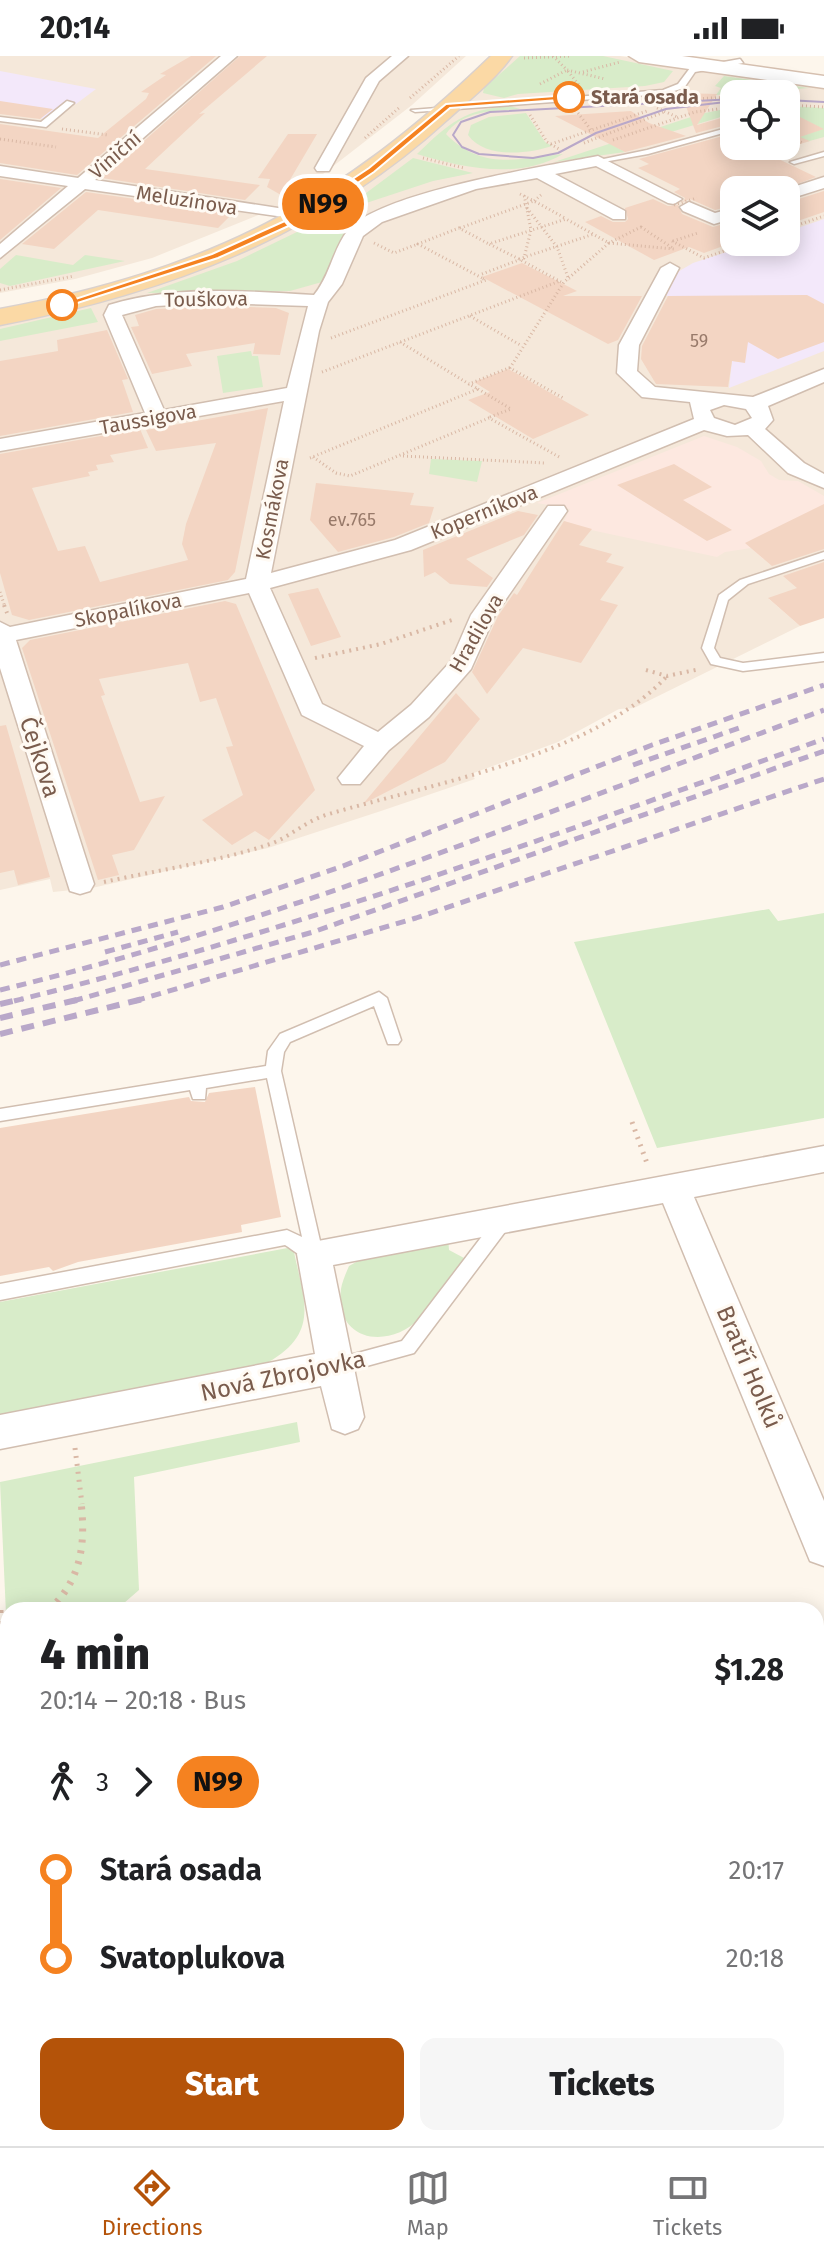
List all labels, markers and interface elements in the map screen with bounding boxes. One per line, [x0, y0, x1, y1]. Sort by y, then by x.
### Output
text: 20:14 [40, 10, 110, 46]
map controls [720, 80, 800, 256]
button: locate [720, 80, 800, 160]
marker: Stará osada [554, 82, 584, 112]
place label: Stará osada [591, 85, 699, 109]
street label: Viniční [84, 126, 146, 184]
button: layers [720, 176, 800, 256]
line badge: N99 [277, 178, 369, 230]
street label: Meluzínova [135, 180, 239, 220]
text: N99 [298, 187, 348, 220]
street label: Touškova [164, 286, 248, 312]
unlabelled marker [47, 290, 77, 320]
house number: 59 [690, 330, 708, 352]
street label: Taussigova [98, 399, 198, 439]
street label: Kosmákova [250, 456, 294, 562]
street label: Koperníkova [427, 480, 541, 544]
house number: ev.765 [328, 509, 376, 531]
street label: Skopalíkova [72, 588, 184, 632]
street label: Hradilova [444, 589, 508, 677]
street label: Čejkova [14, 713, 67, 801]
street label: Bratří Holků [711, 1301, 787, 1433]
street label: Nová Zbrojovka [198, 1345, 368, 1407]
text: 4 min [40, 1628, 150, 1681]
text: $1.28 [715, 1652, 784, 1688]
text: 20:14 – 20:18 · Bus [40, 1685, 246, 1716]
icon: walk [40, 1760, 84, 1804]
icon: forward [121, 1760, 165, 1804]
text: N99 [193, 1765, 243, 1798]
text: 3 [96, 1767, 109, 1798]
text: Stará osada [100, 1852, 262, 1888]
text: 20:17 [729, 1855, 784, 1886]
text: Svatoplukova [100, 1940, 285, 1976]
text: 20:18 [726, 1943, 784, 1974]
button: Start [40, 2038, 404, 2130]
button: Tickets [420, 2038, 784, 2130]
tab: Directions [102, 2166, 203, 2241]
tab: Map [406, 2166, 450, 2241]
tab: Tickets [653, 2166, 722, 2241]

